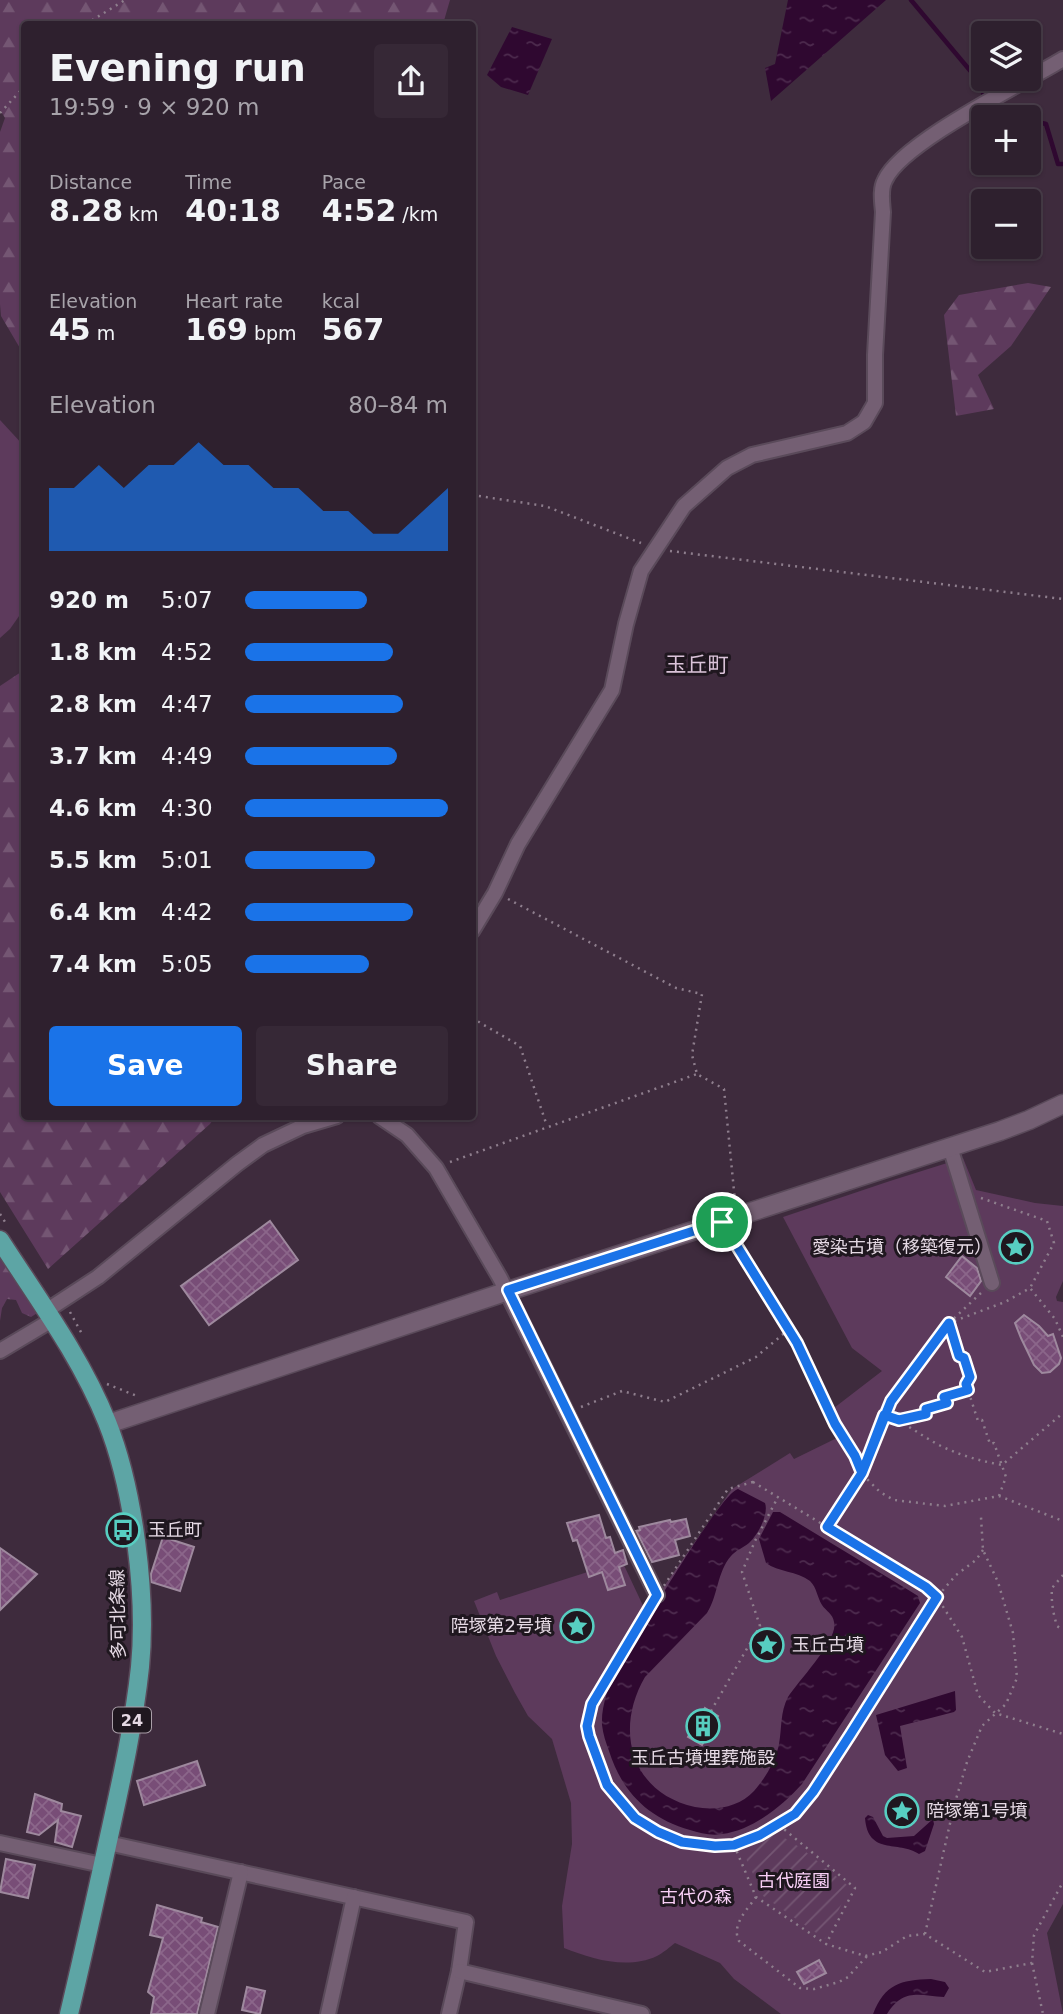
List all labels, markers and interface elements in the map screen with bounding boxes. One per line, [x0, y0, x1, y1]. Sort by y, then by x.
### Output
map controls [971, 21, 1041, 259]
button: layers [971, 21, 1041, 91]
button: share [374, 44, 448, 118]
text: Evening run [49, 46, 306, 90]
text: 19:59 · 9 × 920 m [49, 94, 259, 120]
button: + [971, 105, 1041, 175]
text: Distance [49, 171, 132, 193]
text: Time [185, 171, 232, 193]
text: Pace [322, 171, 366, 193]
button: − [971, 189, 1041, 259]
text: 8.28 [49, 193, 123, 228]
text: 40:18 [185, 193, 281, 228]
text: 4:52 [322, 193, 396, 228]
text: km [123, 203, 159, 225]
text: /km [396, 203, 438, 225]
text: Elevation [49, 290, 137, 312]
text: Heart rate [185, 290, 283, 312]
text: kcal [322, 290, 360, 312]
text: 45 [49, 312, 91, 347]
text: 169 [185, 312, 248, 347]
text: 567 [322, 312, 384, 347]
text: m [91, 322, 115, 344]
text: bpm [248, 322, 297, 344]
text: Elevation [49, 392, 156, 418]
text: 80–84 m [348, 392, 448, 418]
text: 920 m [49, 587, 129, 613]
text: 5:07 [161, 587, 213, 613]
text: 1.8 km [49, 639, 137, 665]
text: 4:52 [161, 639, 213, 665]
district label: 玉丘町 [666, 653, 729, 677]
text: 2.8 km [49, 691, 137, 717]
text: 4:47 [161, 691, 213, 717]
text: 3.7 km [49, 743, 137, 769]
text: 4:49 [161, 743, 213, 769]
text: 4.6 km [49, 795, 137, 821]
text: 4:30 [161, 795, 213, 821]
text: 5.5 km [49, 847, 137, 873]
text: 5:01 [161, 847, 213, 873]
text: 6.4 km [49, 899, 137, 925]
text: 4:42 [161, 899, 213, 925]
text: 7.4 km [49, 951, 137, 977]
text: 5:05 [161, 951, 213, 977]
button: Save [49, 1026, 242, 1106]
button: Share [256, 1026, 448, 1106]
pin [692, 1192, 752, 1252]
icon: arrive [703, 1203, 741, 1241]
place icon: 愛染古墳（移築復元） [997, 1228, 1035, 1266]
place label: 愛染古墳（移築復元） [812, 1236, 992, 1257]
bus stop icon: 玉丘町 [104, 1511, 142, 1549]
place label: 玉丘町 [148, 1519, 202, 1540]
street label: 多可北条線 [106, 1569, 129, 1659]
place icon: 陪塚第2号墳 [558, 1607, 596, 1645]
place label: 陪塚第2号墳 [451, 1615, 552, 1636]
place icon: 玉丘古墳 [748, 1626, 786, 1664]
place label: 玉丘古墳 [792, 1634, 864, 1655]
building icon: 玉丘古墳埋葬施設 [684, 1707, 722, 1745]
road number: 24 [113, 1708, 151, 1732]
place label: 玉丘古墳埋葬施設 [631, 1747, 775, 1768]
place icon: 陪塚第1号墳 [883, 1792, 921, 1830]
place label: 陪塚第1号墳 [926, 1800, 1027, 1821]
park label: 古代庭園 [758, 1870, 830, 1891]
park label: 古代の森 [660, 1886, 732, 1907]

